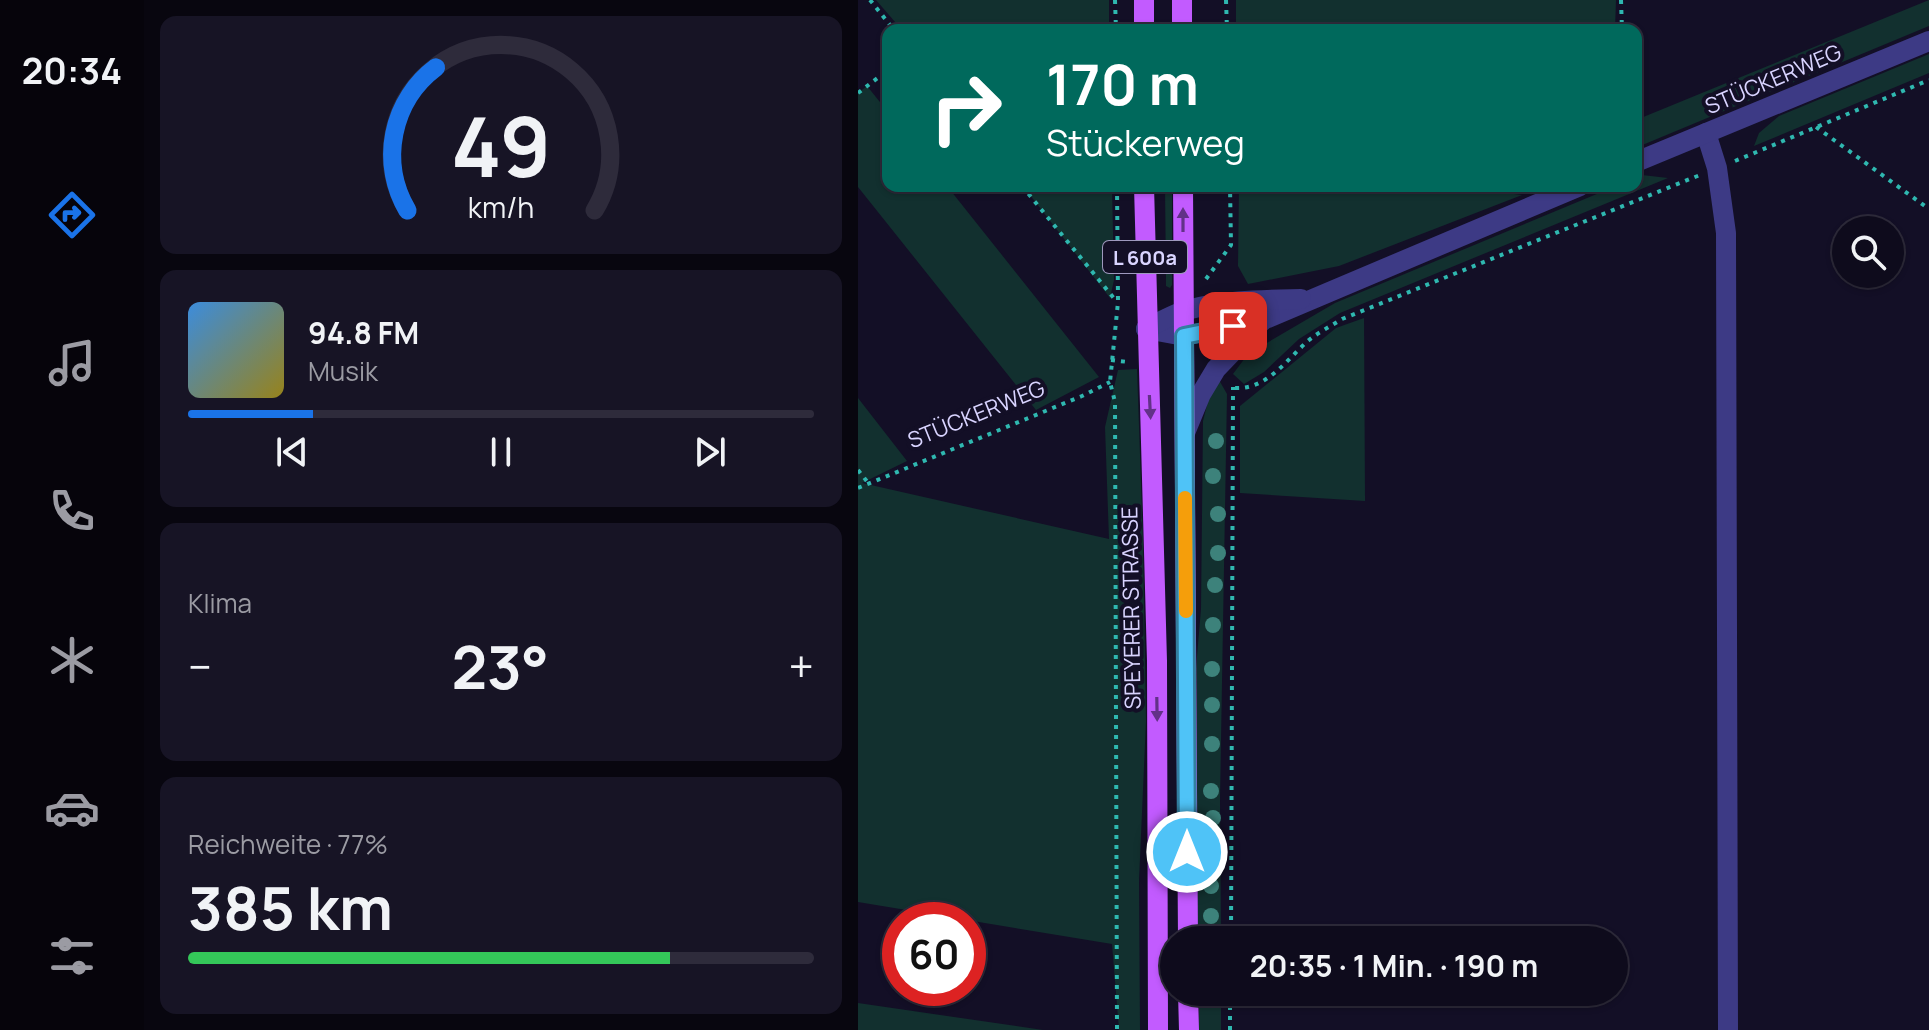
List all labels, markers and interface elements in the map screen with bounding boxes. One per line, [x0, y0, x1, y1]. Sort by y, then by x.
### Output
street label: STÜCKERWEG [1700, 37, 1846, 121]
text: 170 m [1046, 45, 1199, 122]
text: 20:34 [22, 46, 122, 95]
icon: right [914, 56, 1018, 160]
text: 49 [451, 87, 551, 201]
text: Stückerweg [1046, 118, 1245, 167]
icon: directions [44, 187, 100, 243]
text: km/h [468, 188, 534, 227]
one-way arrow [1177, 207, 1189, 232]
map controls [1832, 216, 1904, 288]
button: search [1832, 216, 1904, 288]
road number: L 600a [1103, 241, 1187, 273]
pin [1199, 292, 1267, 360]
icon: arrive [1211, 304, 1255, 348]
text: 94.8 FM [308, 312, 419, 353]
icon: music [44, 335, 100, 391]
text: Musik [308, 353, 378, 389]
street label: STÜCKERWEG [903, 373, 1049, 455]
one-way arrow [1144, 395, 1157, 420]
icon: previous [270, 430, 314, 474]
icon: pause [479, 430, 523, 474]
icon: next [688, 430, 732, 474]
icon: phone [44, 483, 100, 539]
street label: SPEYERER STRASSE [1114, 506, 1148, 710]
text: Klima [188, 585, 252, 621]
text: 23° [451, 625, 549, 707]
icon: climate [44, 632, 100, 688]
text: − [188, 636, 212, 696]
text: + [789, 636, 814, 696]
one-way arrow [1151, 697, 1164, 722]
icon: car [44, 780, 100, 836]
position arrow [1145, 810, 1229, 894]
text: Reichweite · 77% [188, 826, 388, 862]
text: 385 km [188, 866, 393, 948]
speed limit sign: 60 [882, 902, 986, 1006]
icon: filters [44, 928, 100, 984]
text: 20:35 · 1 Min. · 190 m [1250, 945, 1538, 986]

